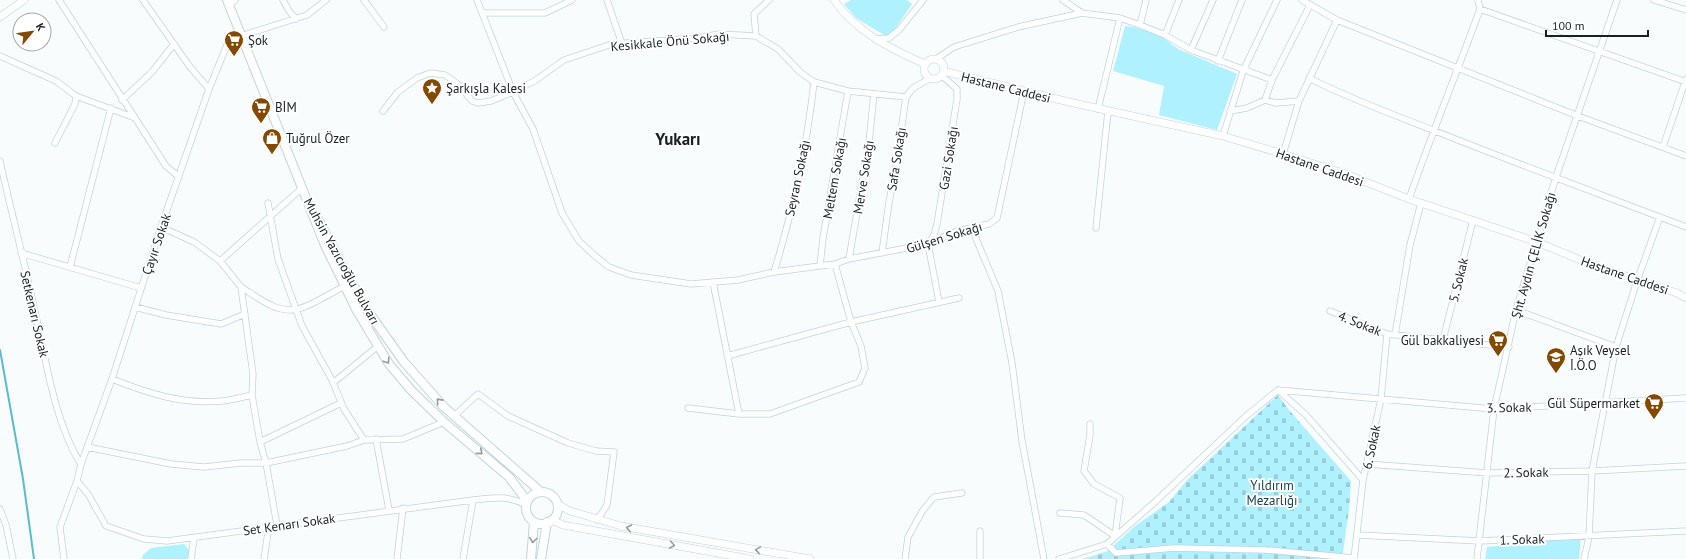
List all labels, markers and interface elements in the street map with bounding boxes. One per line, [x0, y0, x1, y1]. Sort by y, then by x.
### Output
north arrow [12, 12, 52, 52]
scale bar [1546, 12, 1648, 38]
text: 100 m [1552, 18, 1585, 33]
text: K [33, 21, 49, 34]
street label: Kesikkale Önü Sokağı [610, 28, 730, 55]
supermarket icon: Şok [223, 29, 245, 57]
place label: Şok [248, 32, 269, 49]
street label: Hastane Caddesi [959, 68, 1053, 107]
place icon: Şarkışla Kalesi [421, 77, 443, 105]
place label: Şarkışla Kalesi [446, 80, 526, 97]
supermarket icon: BİM [250, 96, 272, 124]
place label: BİM [275, 99, 297, 116]
street label: Gazi Sokağı [935, 125, 962, 191]
street label: Safa Sokağı [883, 126, 910, 192]
shop icon: Tuğrul Özer [261, 127, 283, 155]
district label: Yukarı [654, 128, 701, 150]
place label: Tuğrul Özer [286, 130, 350, 147]
street label: Meltem Sokağı [819, 136, 850, 220]
street label: Seyran Sokağı [781, 138, 814, 218]
street label: Merve Sokağı [849, 139, 878, 215]
street label: Hastane Caddesi [1274, 144, 1366, 190]
street label: Şht. Aydın ÇELİK Sokağı [1507, 190, 1560, 320]
street label: Muhsin Yazıcıoğlu Bulvarı [300, 195, 383, 328]
street label: Çayır Sokak [138, 210, 175, 277]
street label: Gülşen Sokağı [904, 218, 984, 257]
street label: Hastane Caddesi [1579, 252, 1671, 298]
street label: 5. Sokak [1445, 255, 1472, 304]
street label: Setkenarı Sokak [16, 269, 53, 360]
street label: 4. Sokak [1336, 307, 1385, 340]
supermarket icon: Gül bakkaliyesi [1487, 329, 1509, 357]
place label: Gül bakkaliyesi [1401, 332, 1484, 349]
place label: Aşık Veysel İ.Ö.O [1570, 342, 1631, 374]
school or university icon: Aşık Veysel İ.Ö.O [1545, 346, 1567, 374]
one-way arrow [383, 357, 390, 364]
supermarket icon: Gül Süpermarket [1643, 392, 1665, 420]
place label: Gül Süpermarket [1547, 395, 1641, 412]
one-way arrow [436, 398, 443, 406]
street label: 3. Sokak [1486, 399, 1532, 416]
street label: 6. Sokak [1358, 423, 1385, 471]
one-way arrow [475, 447, 482, 454]
street label: 2. Sokak [1503, 464, 1549, 481]
park label: Yıldırım Mezarlığı [1246, 477, 1298, 509]
street label: Set Kenarı Sokak [242, 509, 337, 539]
one-way arrow [626, 524, 633, 533]
street label: 1. Sokak [1499, 530, 1546, 549]
one-way arrow [529, 537, 538, 543]
one-way arrow [668, 540, 675, 549]
one-way arrow [754, 546, 761, 555]

